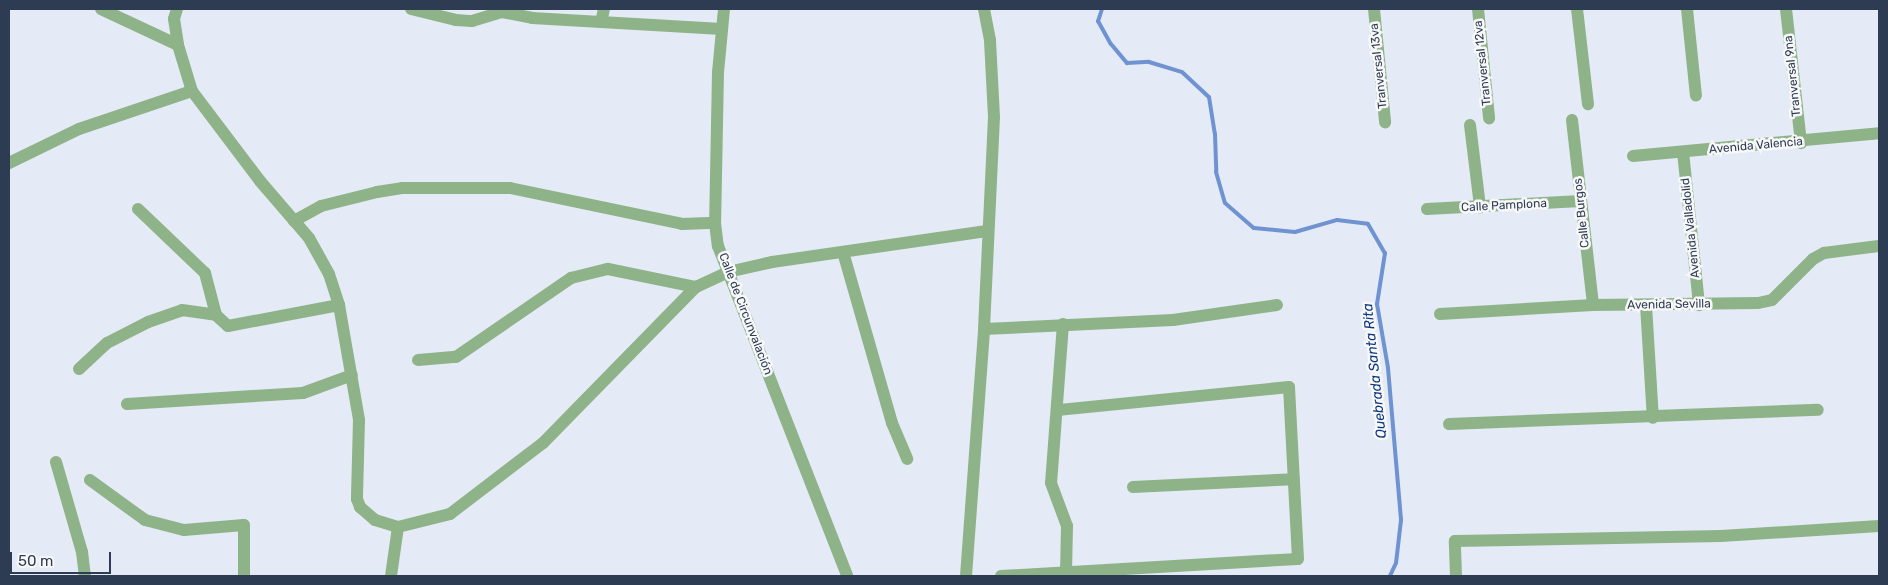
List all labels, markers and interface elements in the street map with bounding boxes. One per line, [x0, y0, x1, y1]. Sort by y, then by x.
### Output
street label: Tranversal 12va [1471, 20, 1495, 106]
street label: Tranversal 13va [1367, 23, 1391, 109]
street label: Tranversal 9na [1782, 35, 1804, 117]
street label: Avenida Valencia [1708, 135, 1804, 157]
street label: Calle Burgos [1571, 177, 1593, 249]
street label: Avenida Valladolid [1679, 177, 1703, 279]
street label: Calle Pamplona [1461, 197, 1547, 215]
street label: Calle de Circunvalación [715, 251, 775, 377]
street label: Avenida Sevilla [1627, 297, 1711, 313]
water label: Quebrada Santa Rita [1360, 302, 1390, 440]
scale bar [12, 542, 114, 574]
text: 50 m [18, 552, 53, 570]

